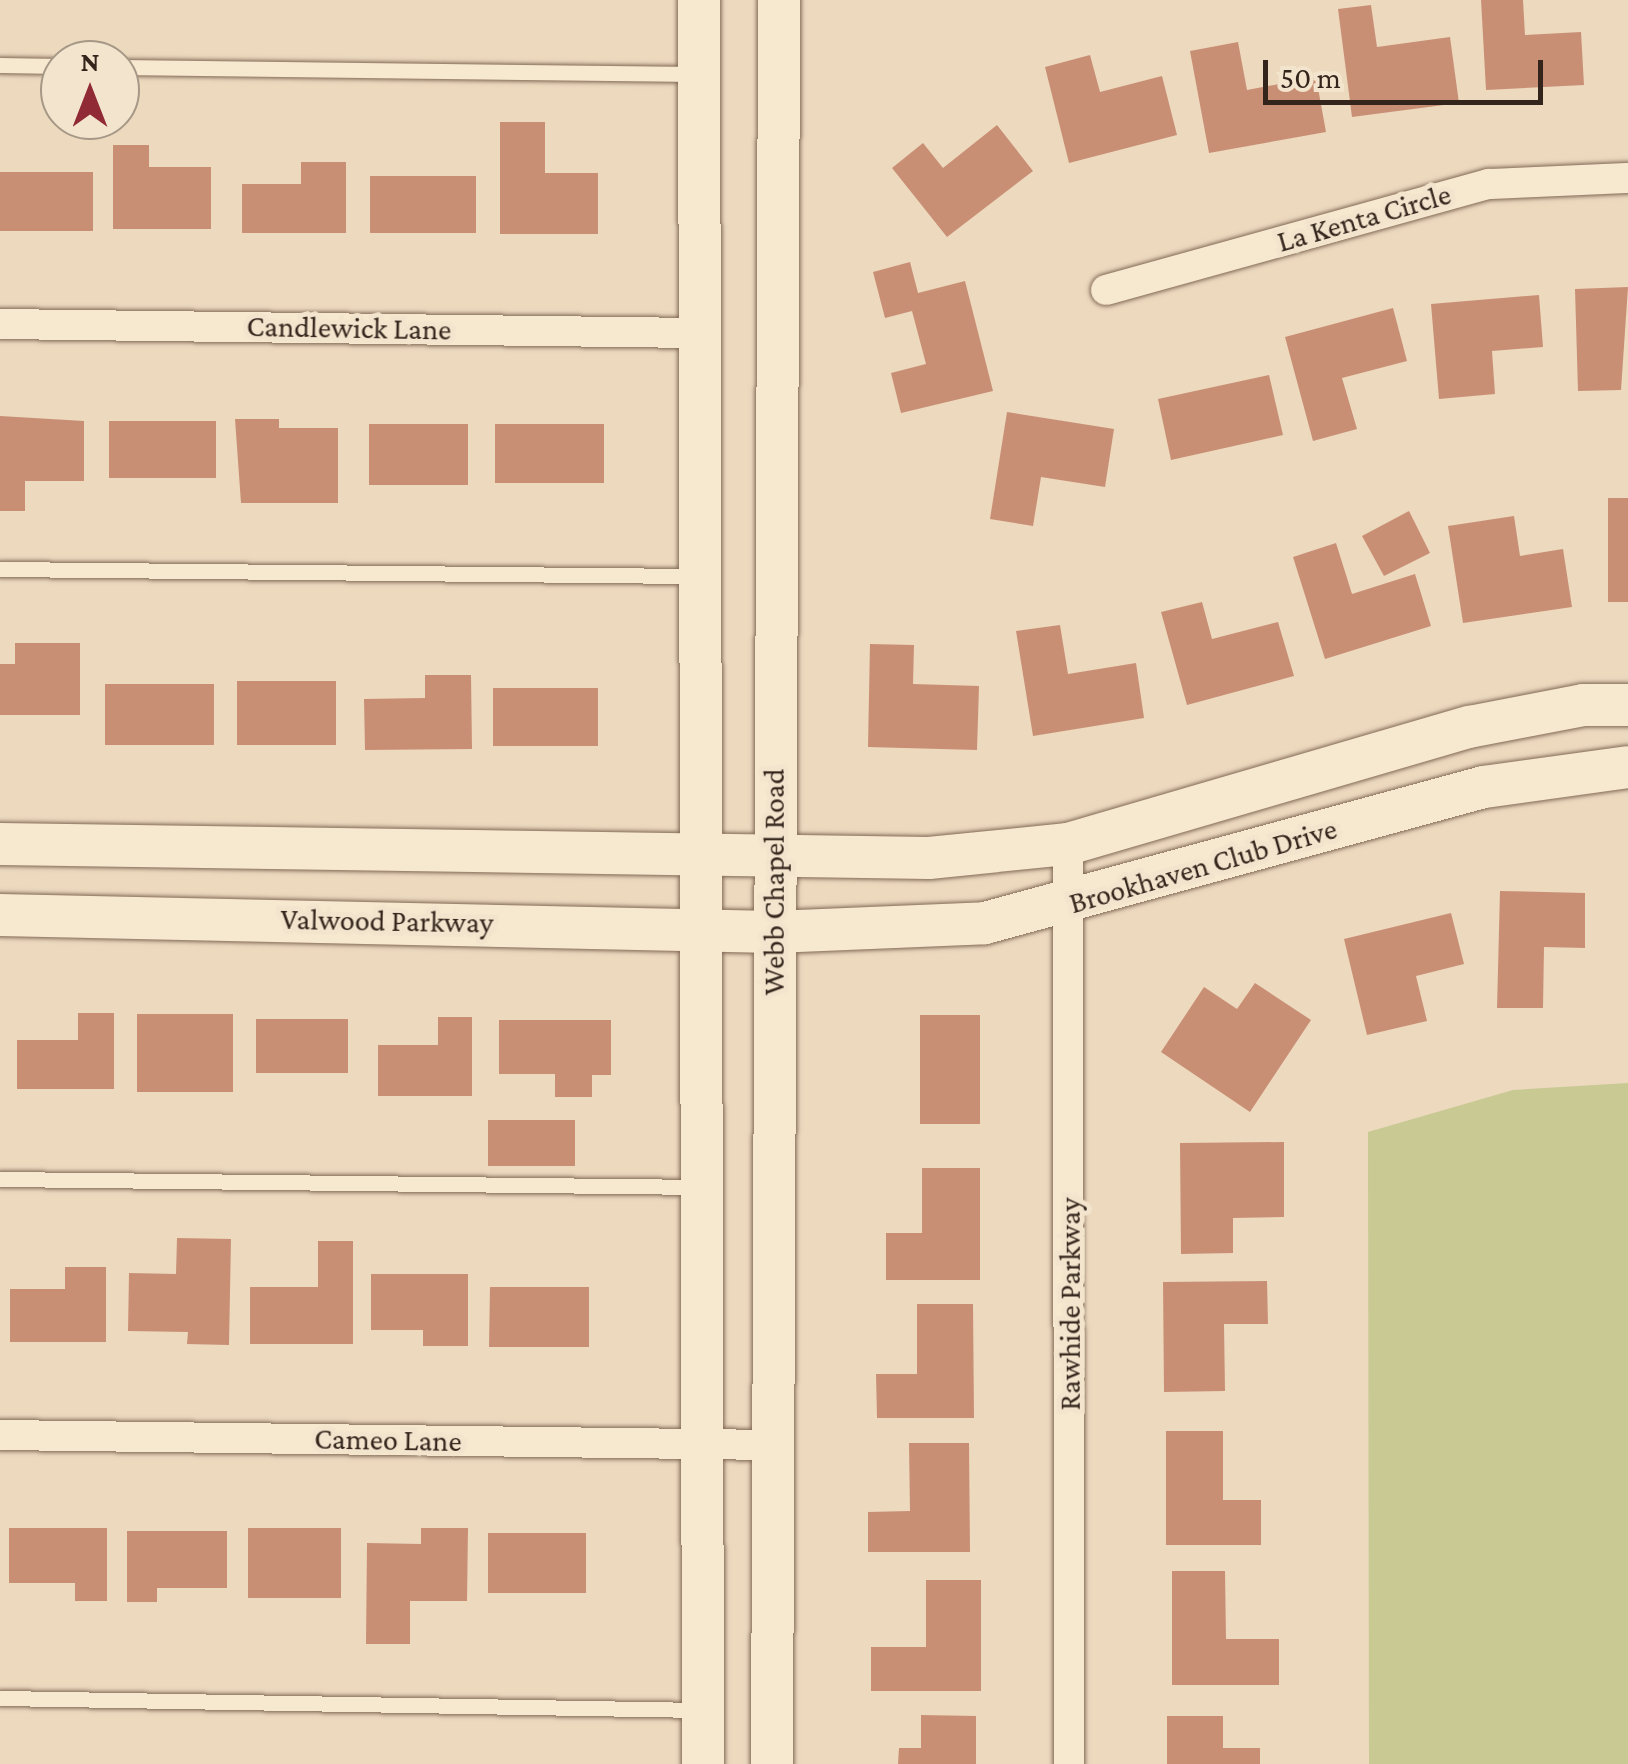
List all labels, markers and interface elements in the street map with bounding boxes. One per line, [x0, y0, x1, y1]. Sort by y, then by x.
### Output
north arrow [40, 40, 140, 140]
scale bar [1268, 40, 1548, 102]
text: N [80, 46, 100, 77]
text: 50 m [1280, 61, 1341, 94]
street label: La Kenta Circle [1273, 176, 1455, 260]
street label: Candlewick Lane [246, 308, 452, 348]
street label: Webb Chapel Road [756, 769, 792, 995]
street label: Brookhaven Club Drive [1065, 811, 1341, 921]
street label: Valwood Parkway [280, 901, 494, 941]
street label: Rawhide Parkway [1052, 1197, 1088, 1411]
street label: Cameo Lane [314, 1421, 462, 1459]

